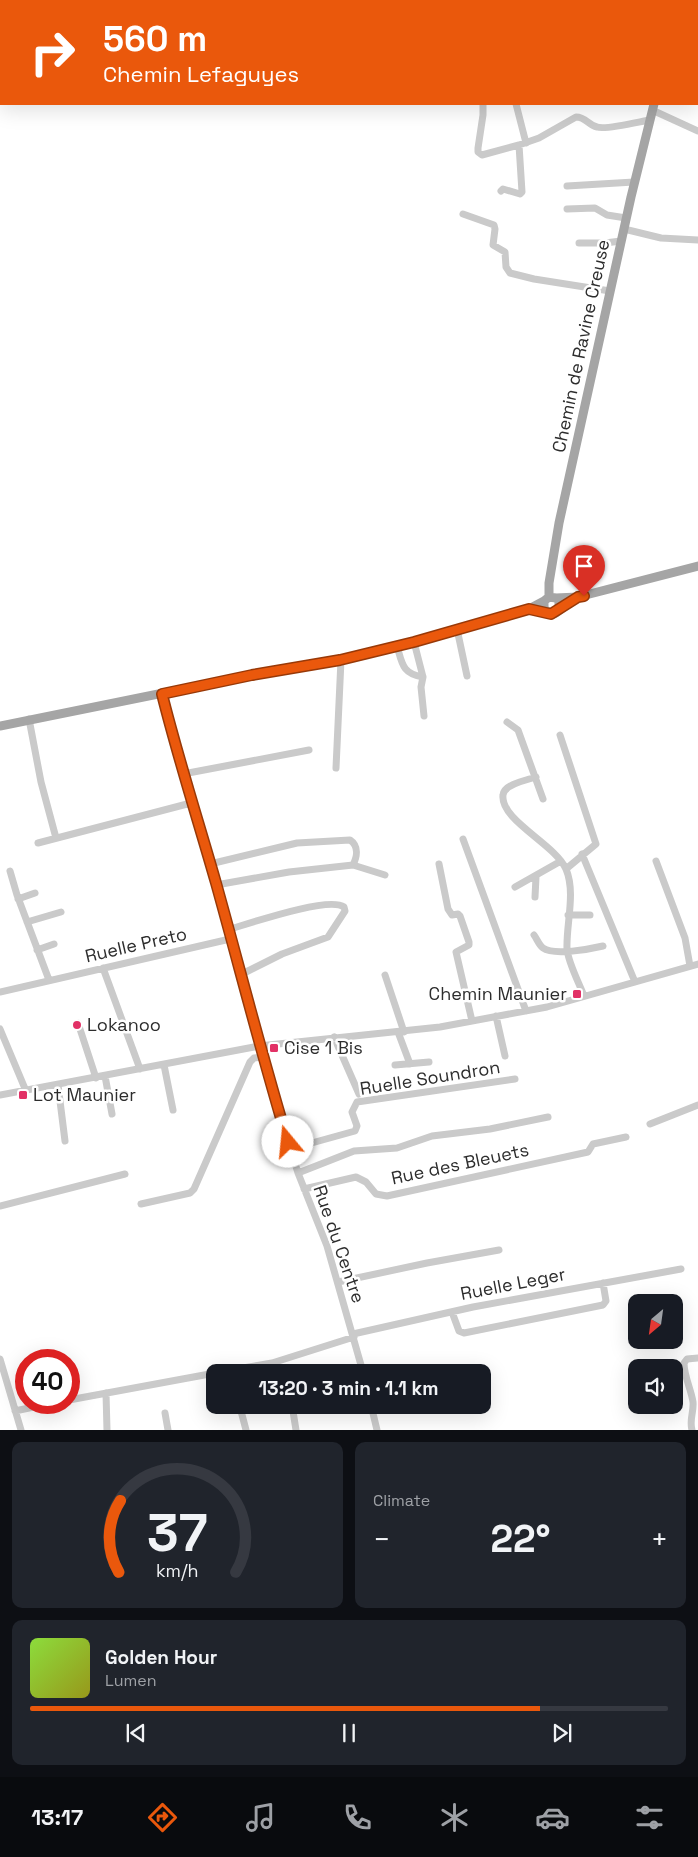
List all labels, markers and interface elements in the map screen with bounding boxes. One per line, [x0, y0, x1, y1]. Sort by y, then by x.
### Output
text: 560 m [103, 17, 207, 61]
icon: right [20, 20, 85, 85]
text: Chemin Lefaguyes [103, 60, 299, 88]
street label: Chemin de Ravine Creuse [547, 237, 614, 455]
pin [563, 545, 605, 596]
icon: arrive [570, 552, 598, 580]
street label: Ruelle Preto [83, 922, 189, 967]
place label: Chemin Maunier [429, 982, 567, 1005]
marker: Chemin Maunier [571, 988, 583, 1000]
place label: Lokanoo [87, 1013, 161, 1036]
marker: Lokanoo [71, 1019, 83, 1031]
place label: Cise 1 Bis [284, 1036, 363, 1059]
marker: Cise 1 Bis [268, 1042, 280, 1054]
street label: Ruelle Soundron [358, 1055, 502, 1100]
place label: Lot Maunier [33, 1083, 136, 1106]
marker: Lot Maunier [17, 1089, 29, 1101]
position arrow [261, 1115, 313, 1167]
street label: Rue des Bleuets [389, 1138, 531, 1189]
street label: Rue du Centre [309, 1182, 370, 1306]
street label: Ruelle Leger [458, 1262, 568, 1305]
north arrow [628, 1294, 682, 1349]
map controls [628, 1294, 683, 1414]
speed limit sign: 40 [15, 1349, 80, 1414]
button: sound [628, 1359, 683, 1414]
text: 13:20 · 3 min · 1.1 km [259, 1376, 438, 1401]
text: Climate [373, 1490, 430, 1511]
text: 37 [147, 1500, 208, 1566]
text: 22° [490, 1515, 551, 1563]
text: − [373, 1521, 390, 1557]
text: + [651, 1521, 668, 1557]
text: km/h [156, 1559, 199, 1582]
text: Golden Hour [105, 1645, 217, 1670]
text: Lumen [105, 1670, 157, 1691]
icon: previous [122, 1719, 150, 1747]
icon: pause [335, 1719, 363, 1747]
icon: next [548, 1719, 576, 1747]
icon: directions [145, 1800, 180, 1835]
icon: music [243, 1800, 278, 1835]
icon: phone [340, 1800, 375, 1835]
icon: climate [437, 1800, 472, 1835]
icon: car [535, 1800, 570, 1835]
icon: filters [632, 1800, 667, 1835]
text: 13:17 [31, 1803, 83, 1831]

